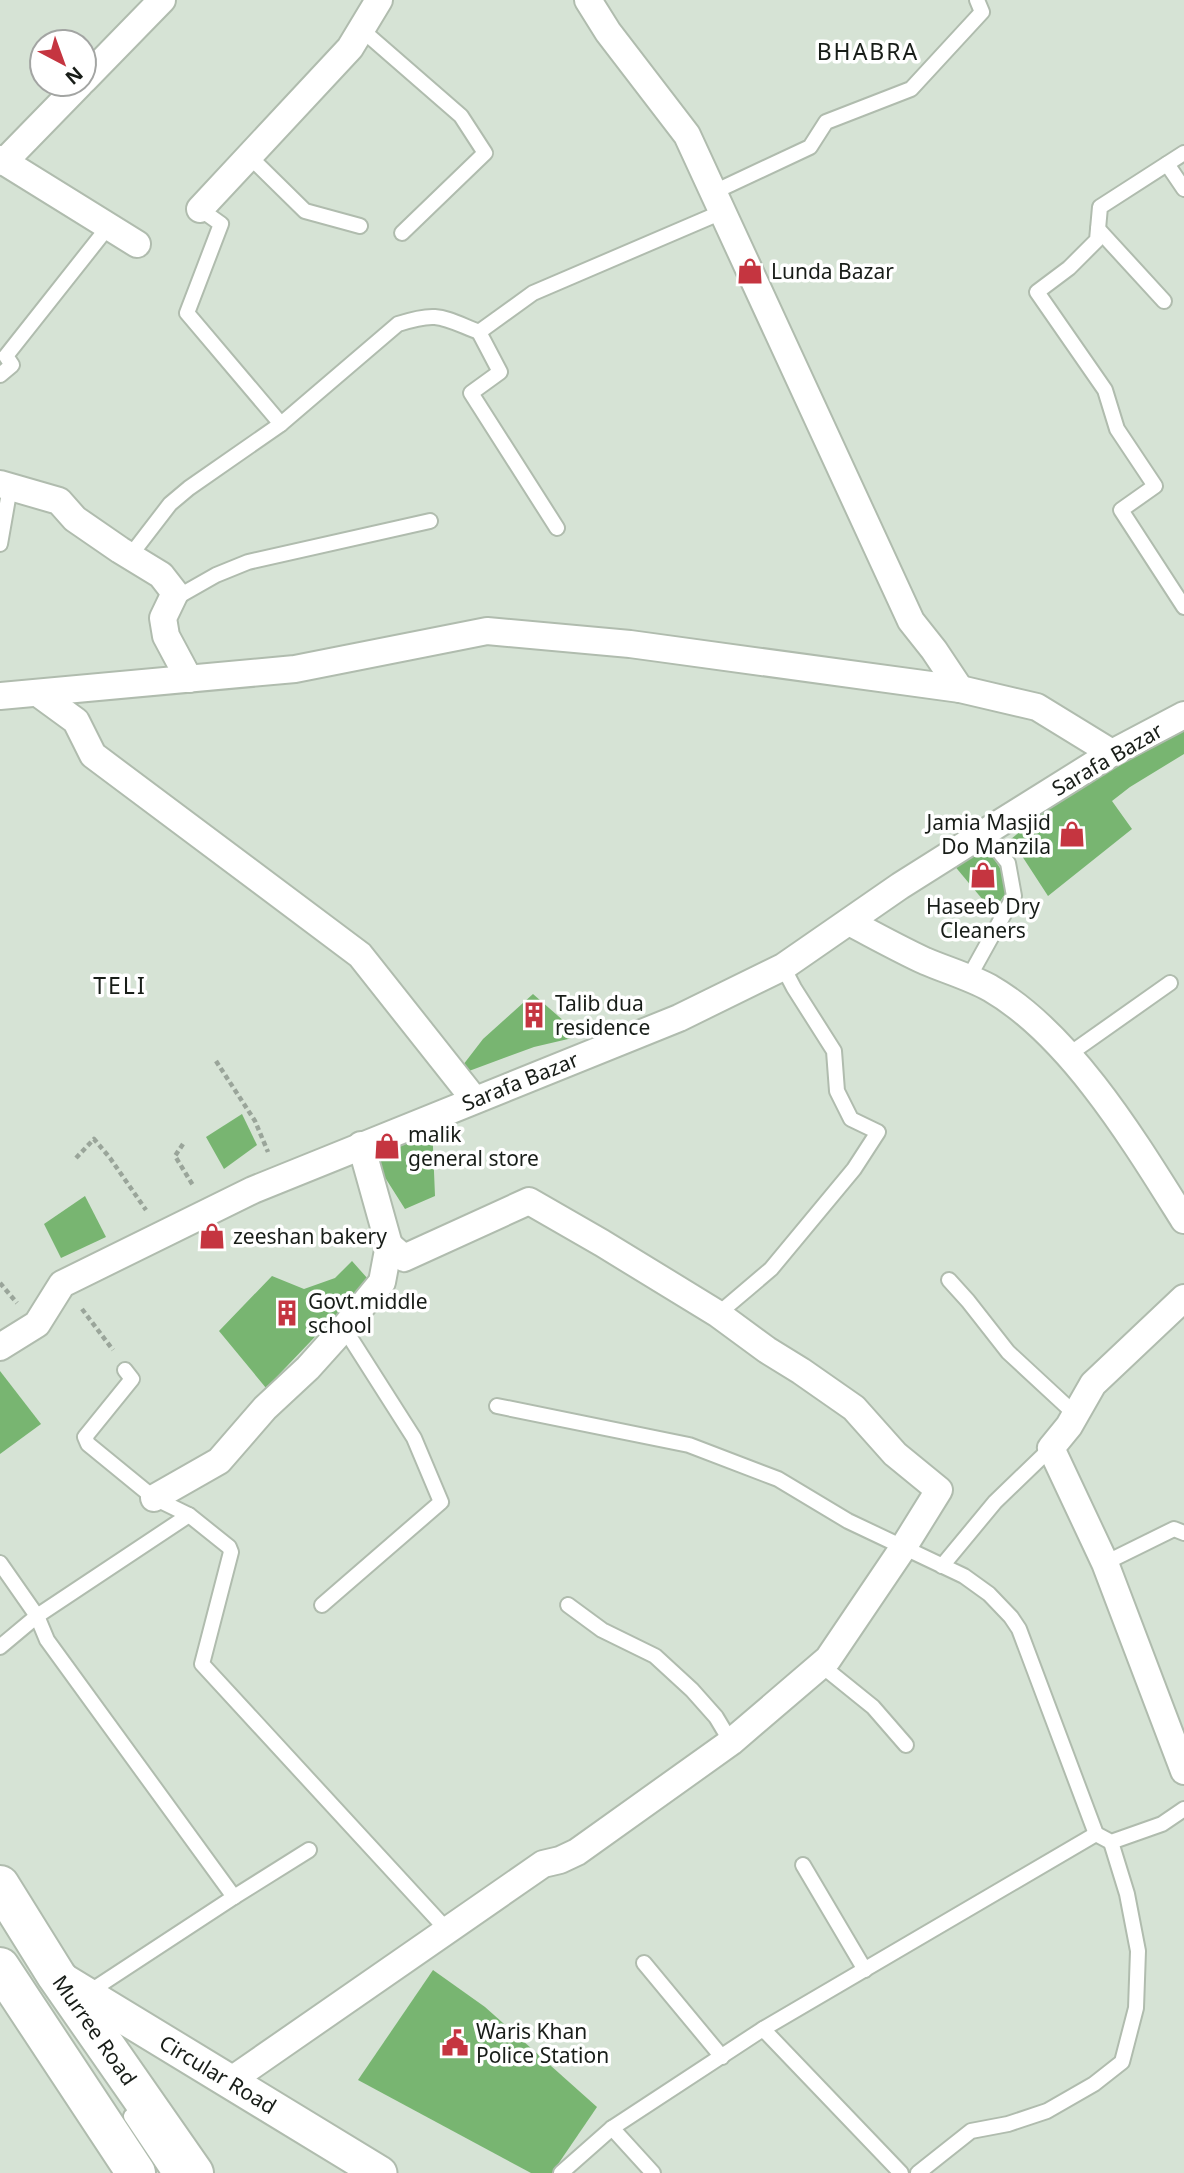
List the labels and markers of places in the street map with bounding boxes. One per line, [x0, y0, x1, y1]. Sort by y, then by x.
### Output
shop icon: Lunda Bazar [735, 256, 765, 286]
place label: Lunda Bazar [771, 257, 894, 285]
place label: Jamia Masjid Do Manzila [925, 808, 1051, 860]
shop icon: Jamia Masjid Do Manzila [1057, 819, 1087, 849]
shop icon: Haseeb Dry Cleaners [968, 860, 998, 890]
place label: Haseeb Dry Cleaners [926, 892, 1040, 944]
place label: Talib dua residence [555, 989, 650, 1041]
building icon: Talib dua residence [519, 1000, 549, 1030]
place label: malik general store [408, 1120, 539, 1172]
shop icon: malik general store [372, 1131, 402, 1161]
shop icon: zeeshan bakery [197, 1221, 227, 1251]
place label: zeeshan bakery [233, 1222, 387, 1250]
place label: Govt.middle school [308, 1287, 428, 1339]
building icon: Govt.middle school [272, 1298, 302, 1328]
place label: Waris Khan Police Station [476, 2017, 609, 2069]
public building icon: Waris Khan Police Station [440, 2028, 470, 2058]

